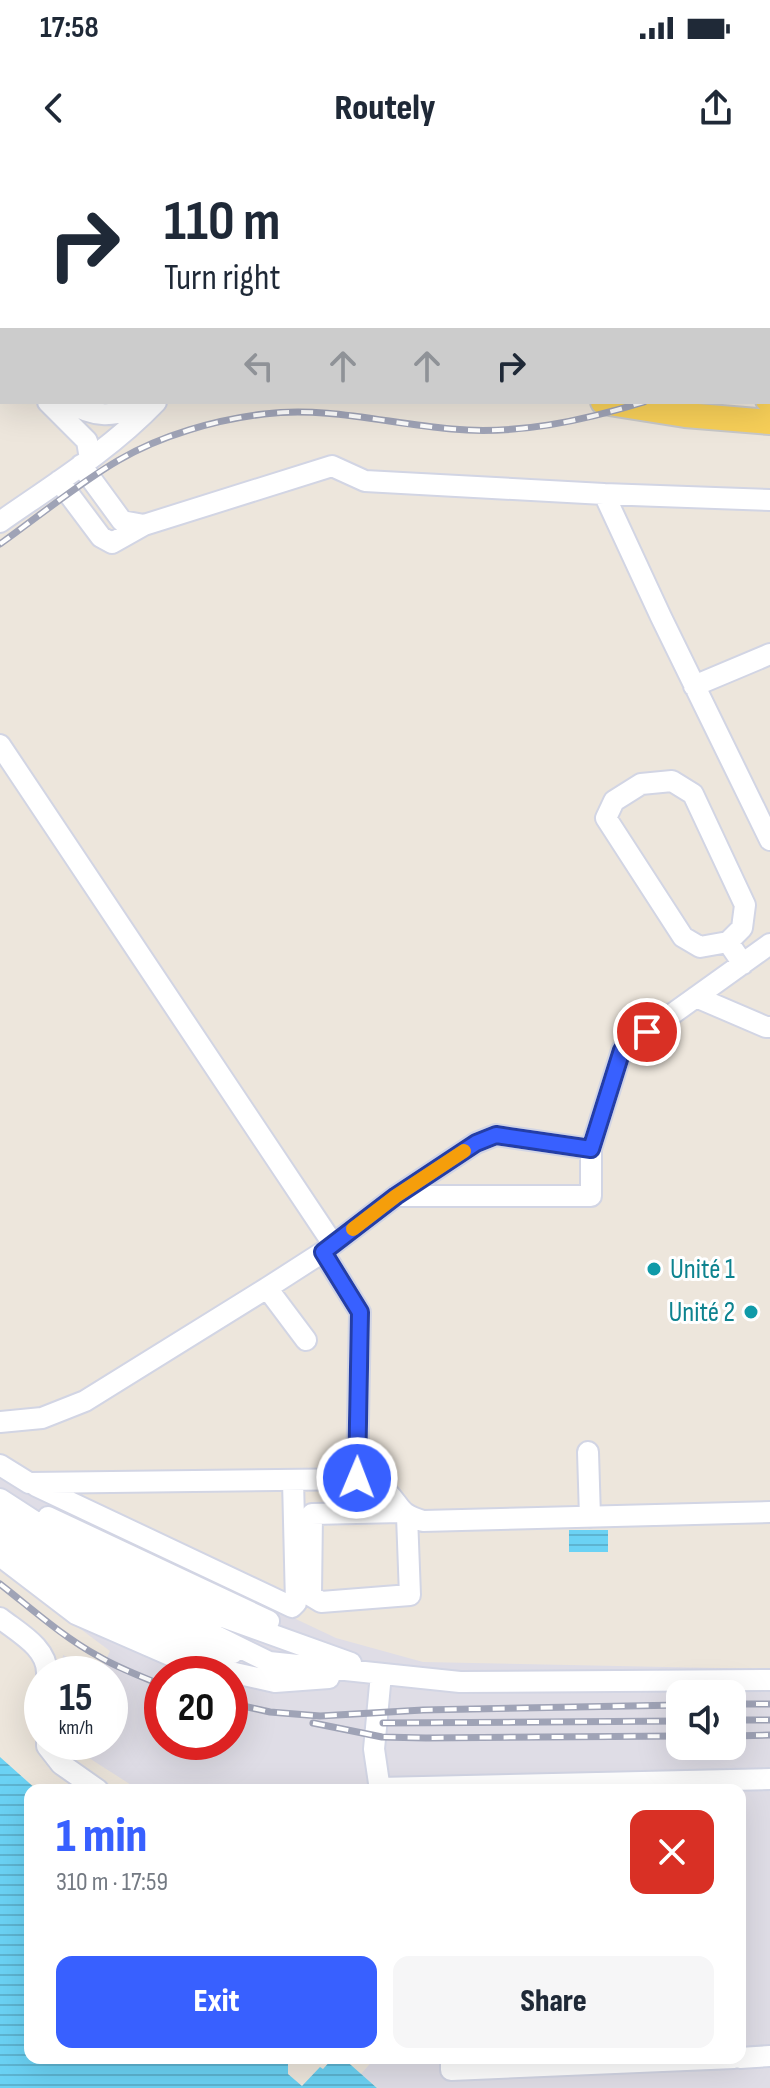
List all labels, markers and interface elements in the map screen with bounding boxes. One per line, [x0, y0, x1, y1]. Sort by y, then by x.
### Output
text: 17:58 [40, 10, 99, 46]
icon: back [32, 86, 76, 130]
icon: share [694, 86, 738, 130]
text: Routely [335, 87, 435, 130]
text: 110 m [164, 189, 280, 256]
icon: right [32, 192, 136, 296]
text: Turn right [164, 257, 281, 300]
icon: left [237, 344, 281, 388]
icon: ahead [321, 344, 365, 388]
icon: ahead [405, 344, 449, 388]
icon: right [489, 344, 533, 388]
pin [613, 998, 681, 1066]
icon: arrive [625, 1010, 669, 1054]
place label: Unité 1 [670, 1253, 735, 1286]
marker: Unité 1 [645, 1260, 663, 1278]
place label: Unité 2 [668, 1296, 735, 1329]
marker: Unité 2 [742, 1303, 760, 1321]
position arrow [315, 1436, 399, 1520]
speed limit sign: 20 [144, 1656, 248, 1760]
text: 15 [59, 1674, 93, 1722]
map controls [666, 1680, 746, 1760]
button: sound [666, 1680, 746, 1760]
text: km/h [59, 1716, 93, 1740]
text: 1 min [56, 1808, 147, 1865]
button: close [630, 1810, 714, 1894]
text: 310 m · 17:59 [56, 1867, 168, 1898]
button: Exit [56, 1956, 377, 2048]
button: Share [393, 1956, 714, 2048]

